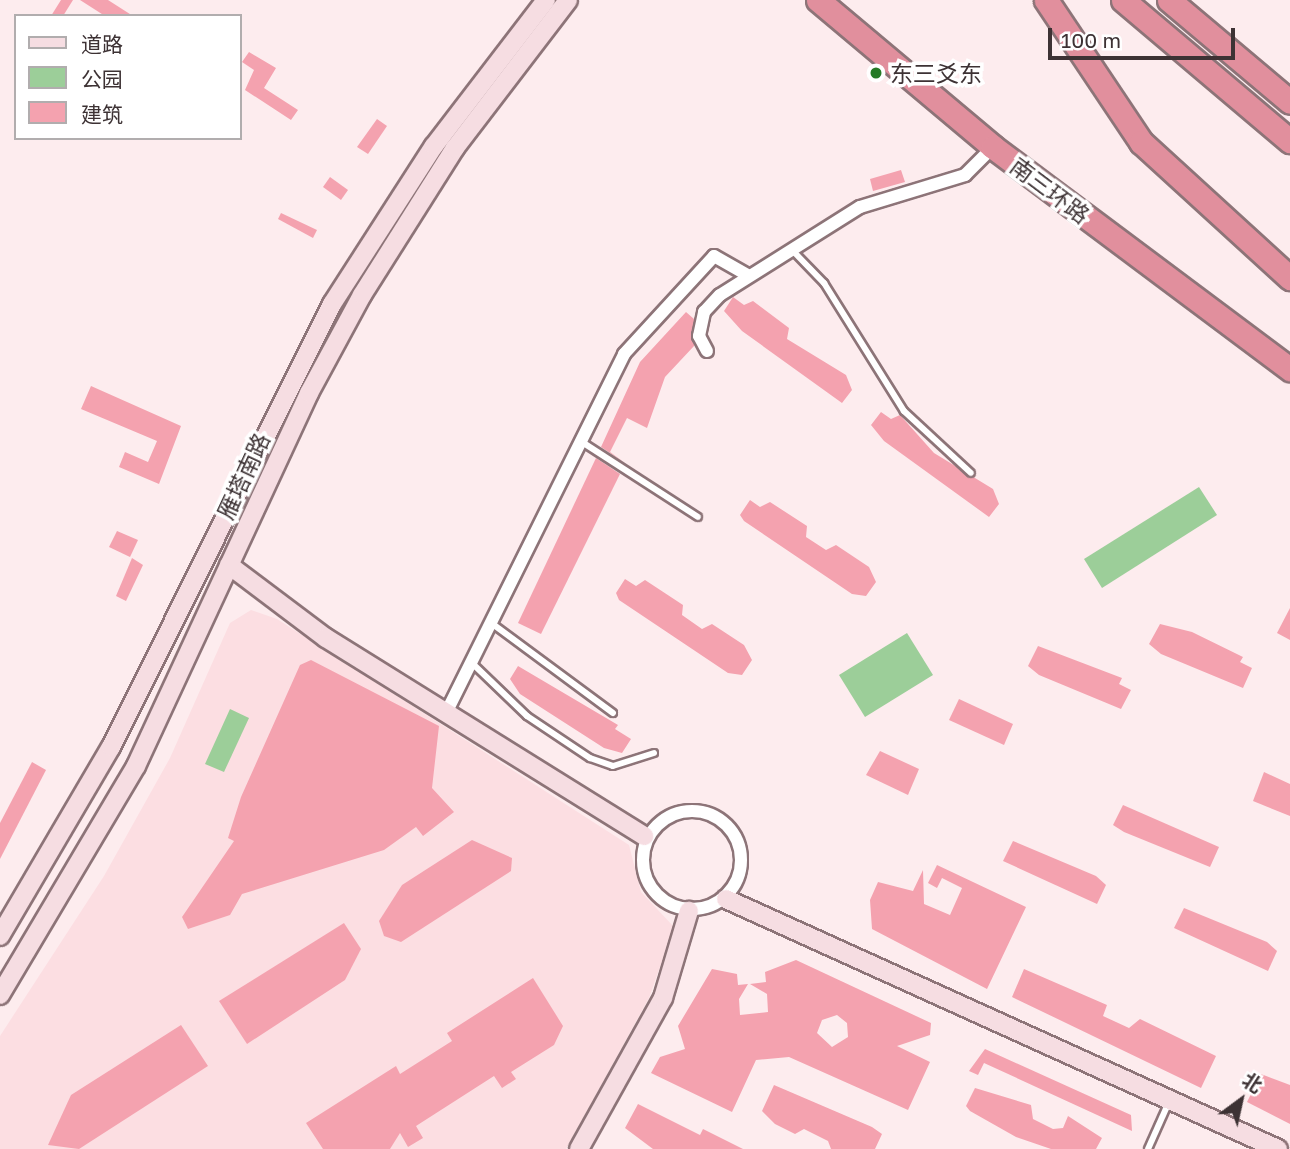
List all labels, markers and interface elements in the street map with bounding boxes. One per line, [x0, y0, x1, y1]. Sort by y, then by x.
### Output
legend [14, 14, 242, 140]
scale bar [1052, 14, 1239, 58]
text: 100 m [1061, 27, 1121, 53]
text: 道路 [81, 31, 123, 57]
place label: 东三爻东 [890, 59, 982, 87]
marker: 东三爻东 [868, 65, 884, 81]
text: 公园 [81, 66, 123, 92]
text: 建筑 [81, 101, 123, 127]
street label: 南三环路 [1005, 151, 1095, 229]
street label: 雁塔南路 [211, 428, 275, 524]
north arrow [1206, 1065, 1276, 1135]
text: 北 [1238, 1067, 1267, 1097]

